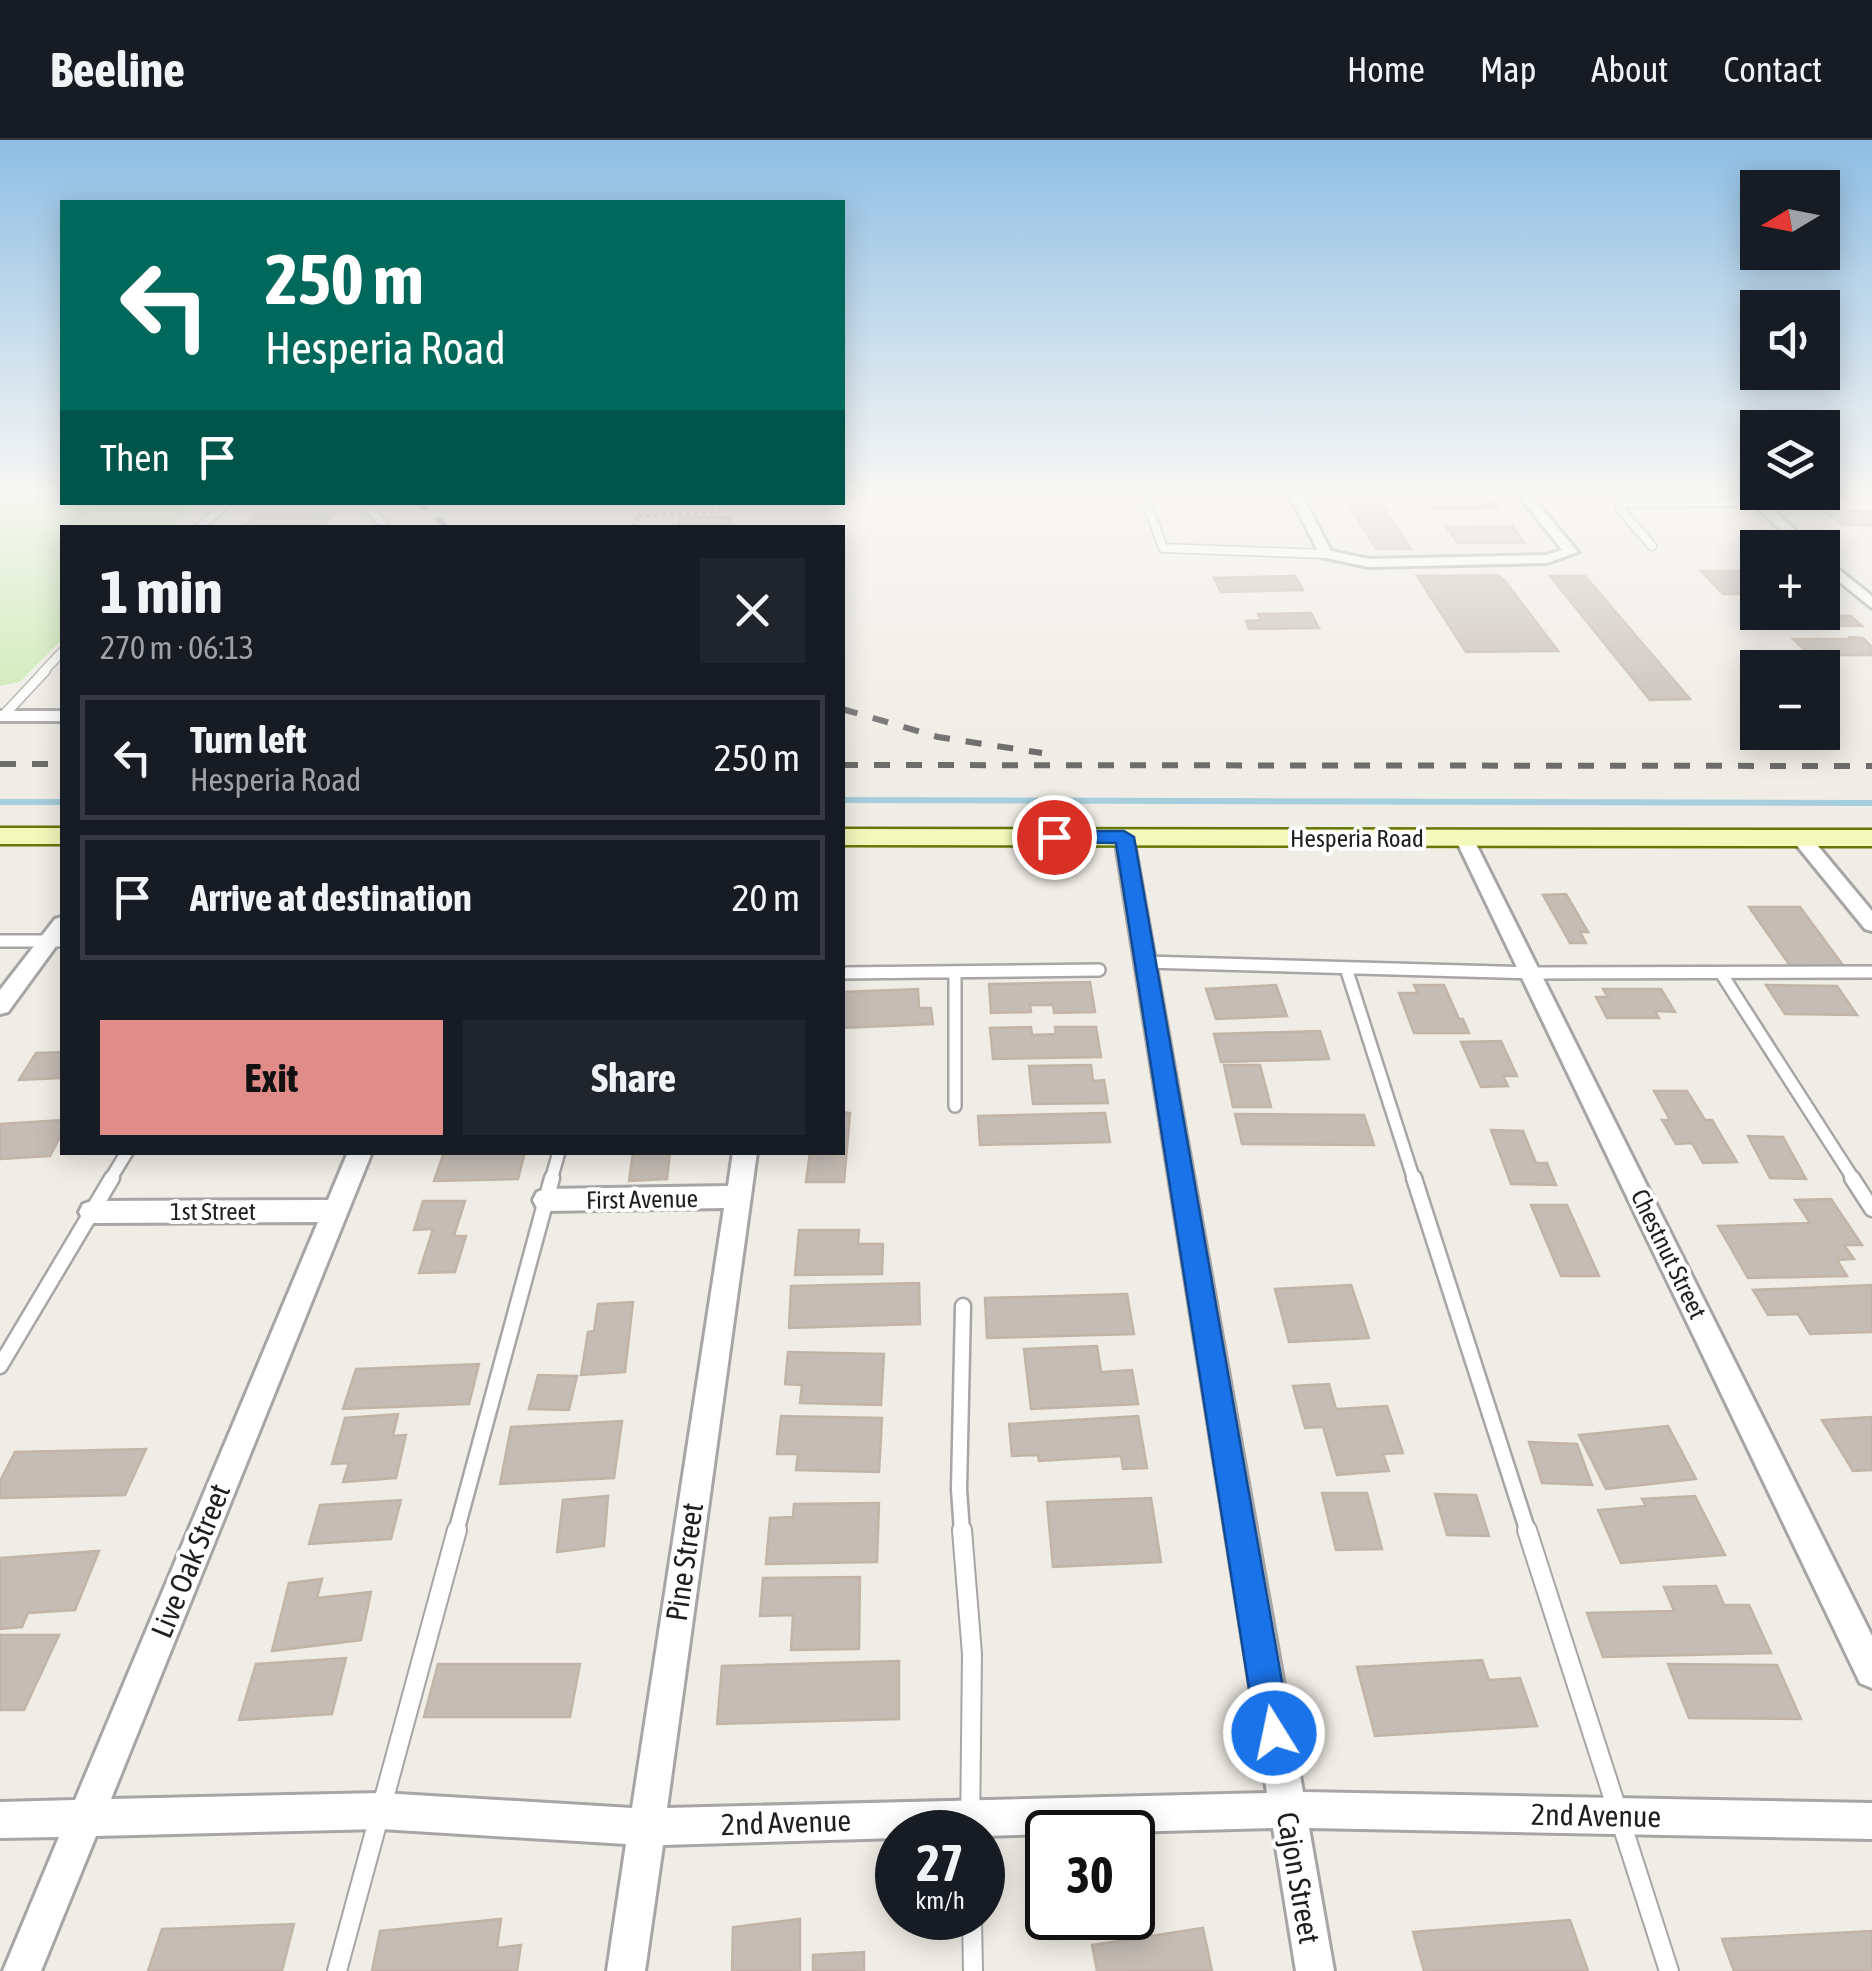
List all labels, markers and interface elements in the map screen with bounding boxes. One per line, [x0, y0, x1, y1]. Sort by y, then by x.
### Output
text: Beeline [50, 42, 185, 97]
text: Home [1347, 49, 1425, 89]
text: Map [1480, 49, 1536, 89]
text: About [1591, 49, 1668, 89]
text: Contact [1723, 49, 1822, 89]
north arrow [1740, 170, 1840, 270]
map controls [1740, 170, 1840, 750]
text: 250 m [265, 239, 424, 319]
icon: left [100, 240, 230, 370]
button: sound [1740, 290, 1840, 390]
text: Hesperia Road [265, 322, 506, 374]
button: layers [1740, 410, 1840, 510]
icon: arrive [190, 430, 245, 485]
text: Then [100, 436, 170, 479]
button: + [1740, 530, 1840, 630]
text: 1 min [100, 557, 223, 626]
button: close [700, 558, 805, 663]
text: 270 m · 06:13 [100, 629, 254, 666]
button: − [1740, 650, 1840, 750]
text: Turn left [190, 718, 306, 761]
icon: left [105, 730, 160, 785]
text: 250 m [714, 736, 800, 779]
text: Hesperia Road [190, 761, 361, 798]
pin [1012, 795, 1097, 880]
icon: arrive [1027, 810, 1082, 865]
street label: Hesperia Road [1290, 824, 1424, 852]
icon: arrive [105, 870, 160, 925]
text: Arrive at destination [190, 876, 472, 919]
text: 20 m [732, 876, 800, 919]
button: Exit [100, 1020, 443, 1135]
button: Share [463, 1020, 805, 1135]
street label: First Avenue [586, 1184, 698, 1214]
street label: Chestnut Street [1626, 1185, 1712, 1323]
street label: 1st Street [170, 1197, 256, 1225]
street label: Live Oak Street [144, 1479, 236, 1643]
street label: Pine Street [659, 1501, 709, 1623]
position arrow [1222, 1681, 1326, 1785]
street label: 2nd Avenue [1531, 1797, 1661, 1833]
street label: 2nd Avenue [720, 1803, 852, 1841]
street label: Cajon Street [1271, 1809, 1327, 1946]
speed limit sign: 30 [1025, 1810, 1155, 1940]
text: 27 [916, 1834, 963, 1892]
text: km/h [915, 1886, 965, 1914]

